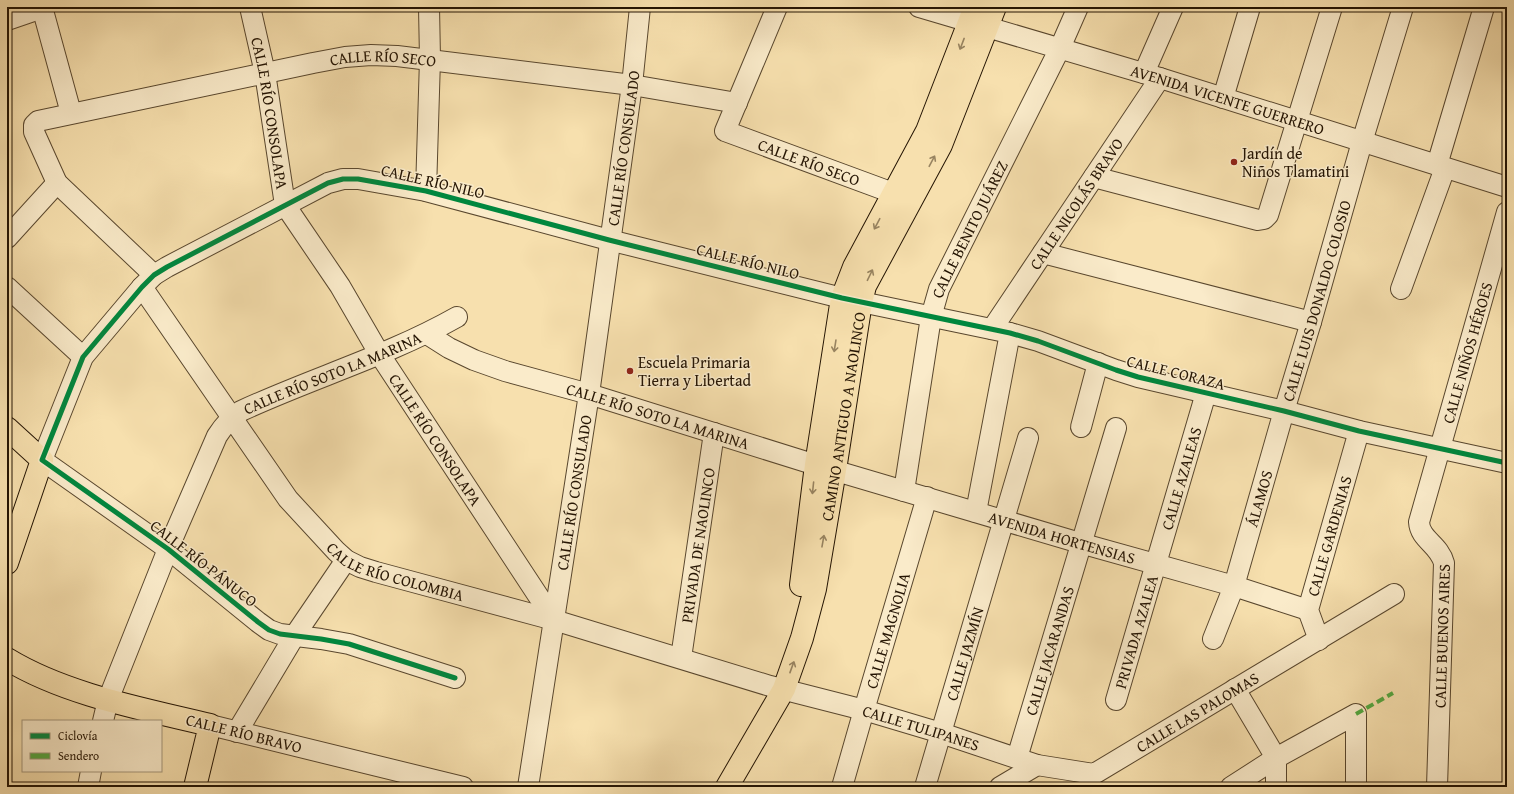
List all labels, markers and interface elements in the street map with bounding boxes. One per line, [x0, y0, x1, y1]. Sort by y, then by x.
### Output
street label: CALLE RÍO CONSOLAPA [245, 35, 294, 191]
one-way arrow [957, 37, 965, 49]
street label: CALLE RÍO SECO [328, 43, 438, 73]
street label: AVENIDA VICENTE GUERRERO [1128, 58, 1328, 141]
street label: CALLE RÍO CONSULADO [601, 69, 645, 227]
street label: CALLE RÍO SECO [755, 132, 864, 192]
street label: CALLE NICOLÁS BRAVO [1023, 133, 1129, 274]
place label: Jardín de Niños Tlamatini [1240, 141, 1350, 183]
one-way arrow [929, 155, 936, 167]
street label: CALLE BENITO JUÁREZ [925, 156, 1014, 301]
street label: CALLE RÍO NILO [379, 157, 487, 205]
marker: Jardín de Niños Tlamatini [1229, 157, 1239, 167]
street label: CALLE LUIS DONALDO COLOSIO [1276, 197, 1357, 404]
one-way arrow [872, 218, 880, 230]
street label: CALLE RÍO NILO [694, 237, 802, 285]
one-way arrow [867, 270, 874, 282]
street label: CALLE NIÑOS HÉROES [1436, 279, 1499, 426]
street label: CAMINO ANTIGUO A NAOLINCO [815, 310, 871, 523]
street label: CALLE RÍO SOTO LA MARINA [239, 325, 425, 420]
one-way arrow [830, 339, 838, 352]
street label: CALLE CORAZA [1124, 348, 1228, 396]
place label: Escuela Primaria Tierra y Libertad [638, 350, 751, 392]
marker: Escuela Primaria Tierra y Libertad [625, 366, 635, 376]
street label: CALLE RÍO CONSOLAPA [383, 369, 488, 511]
street label: CALLE RÍO SOTO LA MARINA [564, 376, 753, 456]
street label: CALLE RÍO CONSULADO [550, 413, 598, 572]
street label: CALLE AZALEAS [1154, 424, 1208, 533]
street label: PRIVADA DE NAOLINCO [674, 466, 721, 624]
street label: ÁLAMOS [1240, 467, 1279, 530]
street label: CALLE GARDENIAS [1301, 473, 1358, 599]
one-way arrow [809, 481, 817, 494]
street label: AVENIDA HORTENSIAS [986, 505, 1138, 570]
street label: CALLE RÍO PÁNUCO [145, 513, 263, 613]
one-way arrow [820, 535, 828, 548]
street label: CALLE RÍO COLOMBIA [321, 536, 467, 607]
street label: CALLE BUENOS AIRES [1427, 563, 1456, 708]
street label: CALLE MAGNOLIA [859, 569, 916, 691]
street label: PRIVADA AZALEA [1108, 572, 1164, 692]
street label: CALLE JACARANDAS [1018, 583, 1080, 718]
street label: CALLE JAZMÍN [939, 603, 990, 704]
one-way arrow [788, 661, 796, 673]
street label: CALLE LAS PALOMAS [1131, 666, 1263, 758]
street label: CALLE TULIPANES [860, 698, 983, 757]
street label: CALLE RÍO BRAVO [183, 707, 305, 759]
legend [22, 720, 162, 772]
text: Ciclovía [58, 727, 98, 744]
text: Sendero [58, 747, 99, 764]

